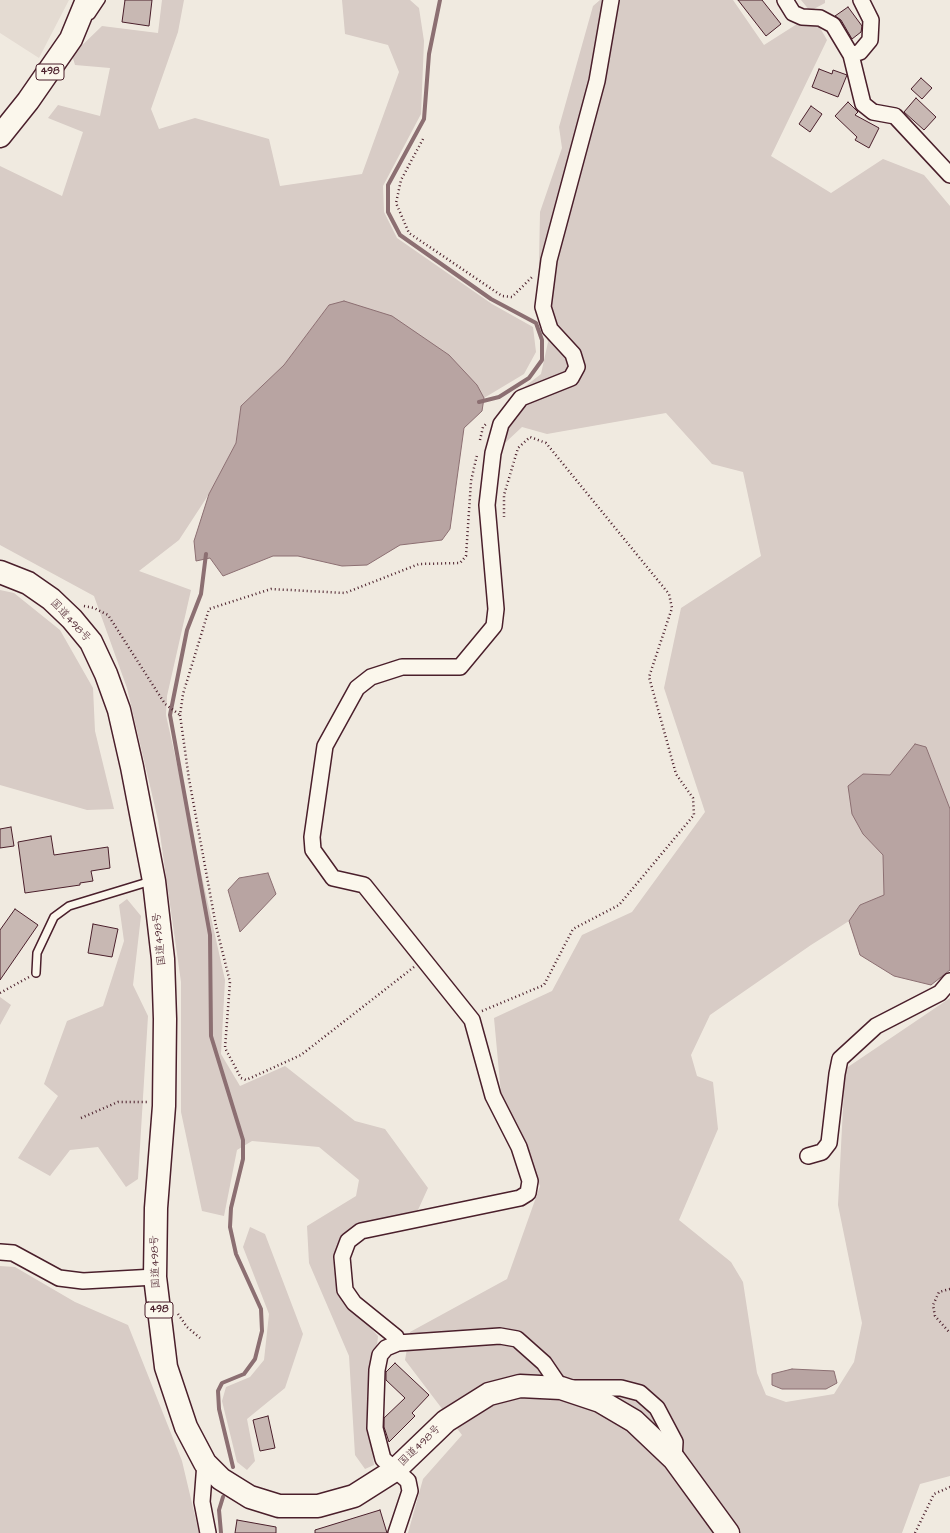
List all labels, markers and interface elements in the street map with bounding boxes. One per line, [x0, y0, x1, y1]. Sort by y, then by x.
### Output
road number: 498 [36, 64, 64, 80]
street label: 国道498号 [47, 597, 93, 645]
street label: 国道498号 [151, 912, 169, 966]
street label: 国道498号 [148, 1235, 164, 1289]
road number: 498 [145, 1302, 173, 1318]
street label: 国道498号 [396, 1423, 444, 1469]

